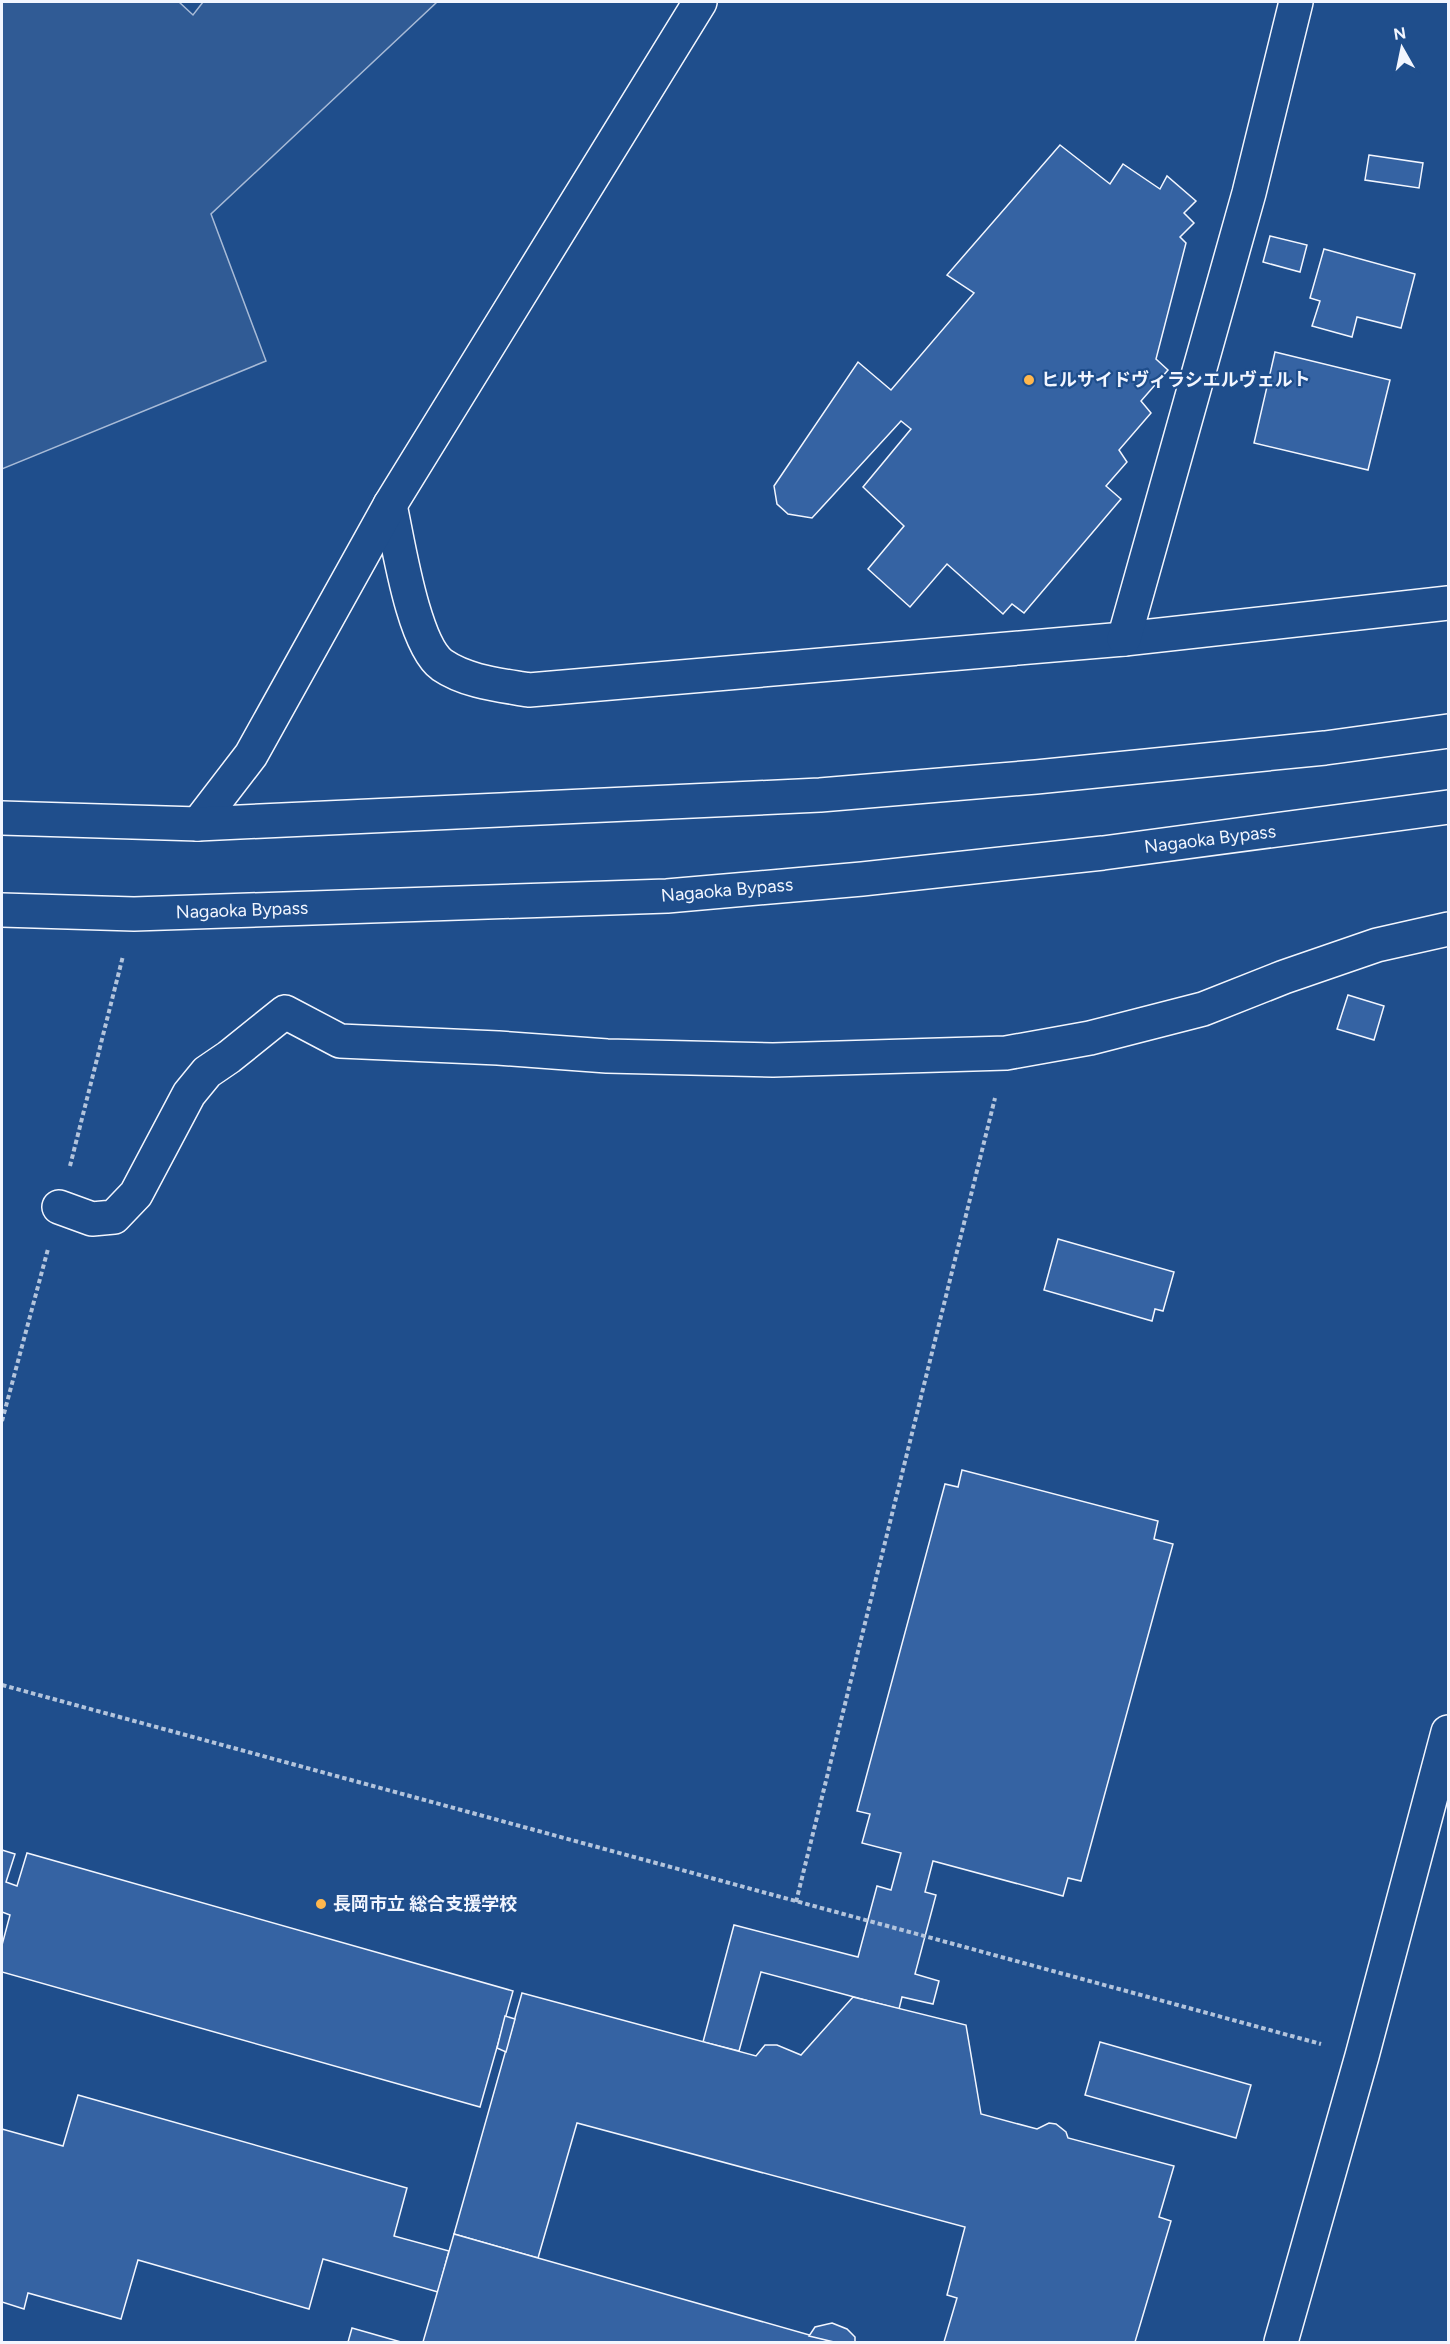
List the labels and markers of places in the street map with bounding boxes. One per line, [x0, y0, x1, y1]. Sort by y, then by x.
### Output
place label: ヒルサイドヴィラシエルヴェルト [1041, 369, 1311, 391]
marker: ヒルサイドヴィラシエルヴェルト [1022, 373, 1036, 387]
place label: 長岡市立 総合支援学校 [333, 1893, 517, 1915]
marker: 長岡市立 総合支援学校 [314, 1897, 328, 1911]

